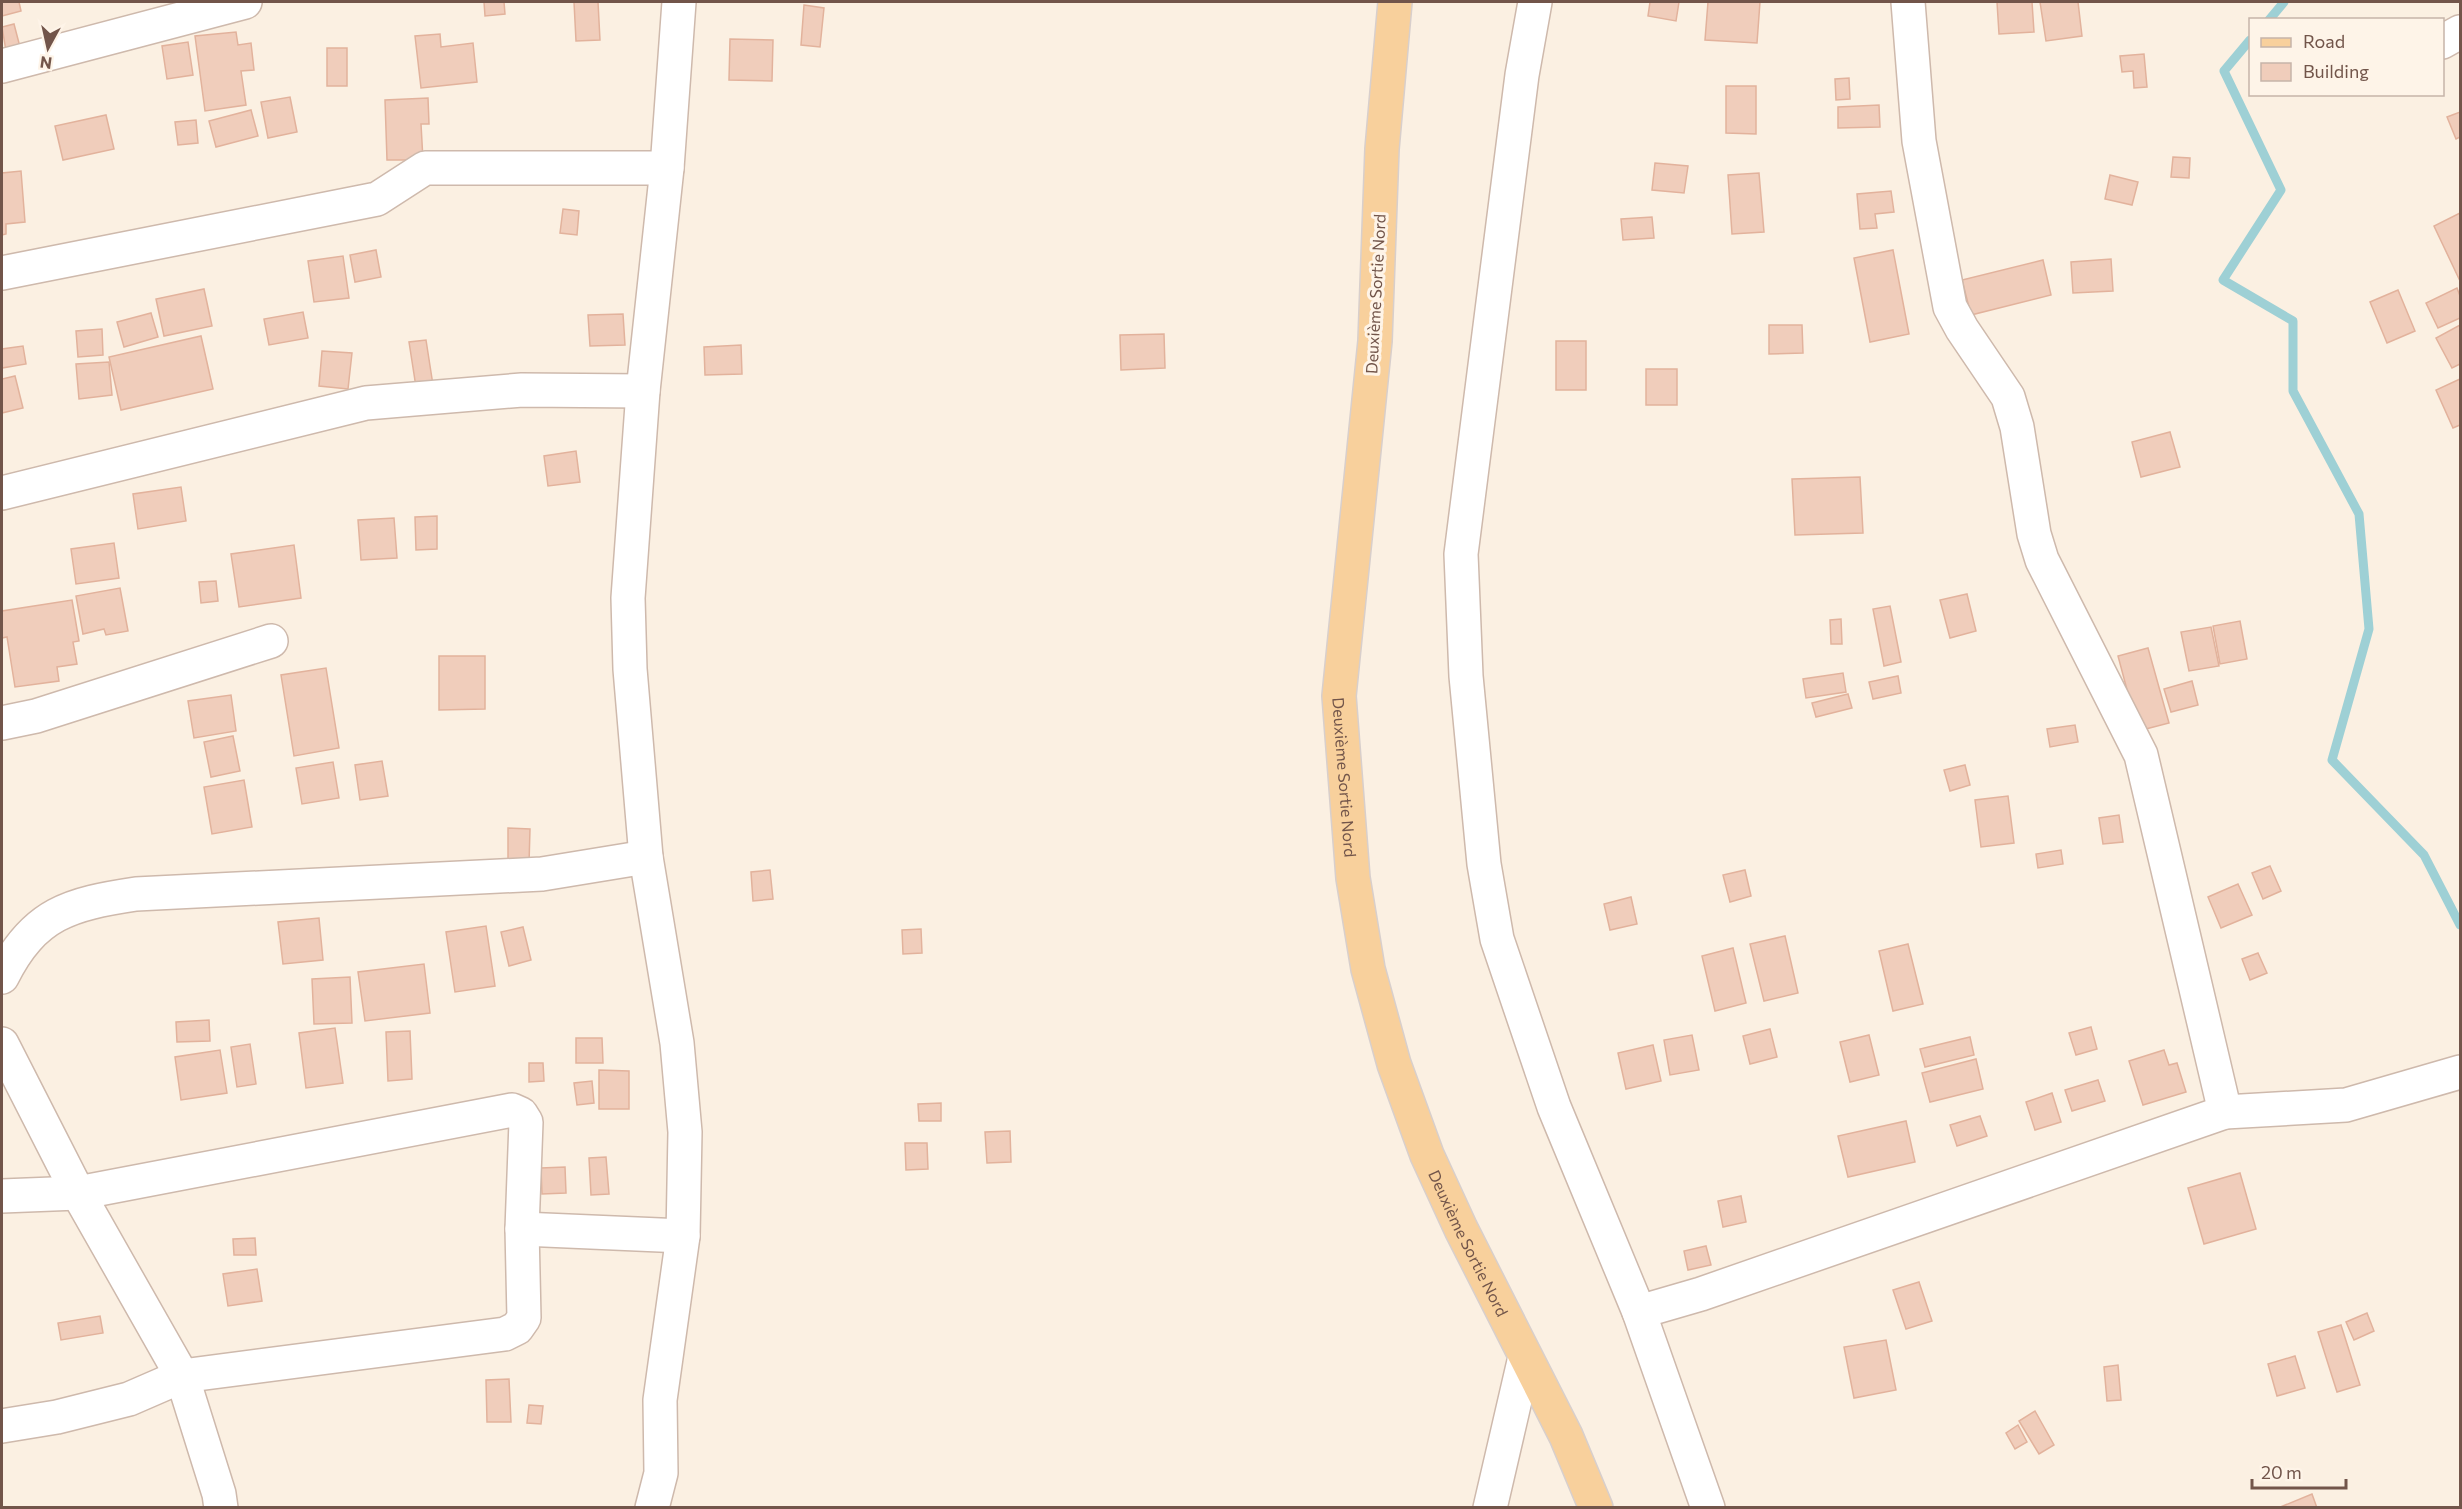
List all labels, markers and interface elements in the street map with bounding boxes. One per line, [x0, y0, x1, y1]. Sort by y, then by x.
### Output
north arrow [18, 18, 78, 78]
legend [2249, 18, 2444, 96]
text: Road [2303, 30, 2345, 52]
text: N [39, 53, 53, 74]
text: Building [2303, 60, 2369, 82]
street label: Deuxième Sortie Nord [1361, 214, 1389, 374]
street label: Deuxième Sortie Nord [1330, 697, 1361, 858]
street label: Deuxième Sortie Nord [1426, 1167, 1513, 1319]
scale bar [2252, 1452, 2346, 1490]
text: 20 m [2261, 1461, 2302, 1483]

